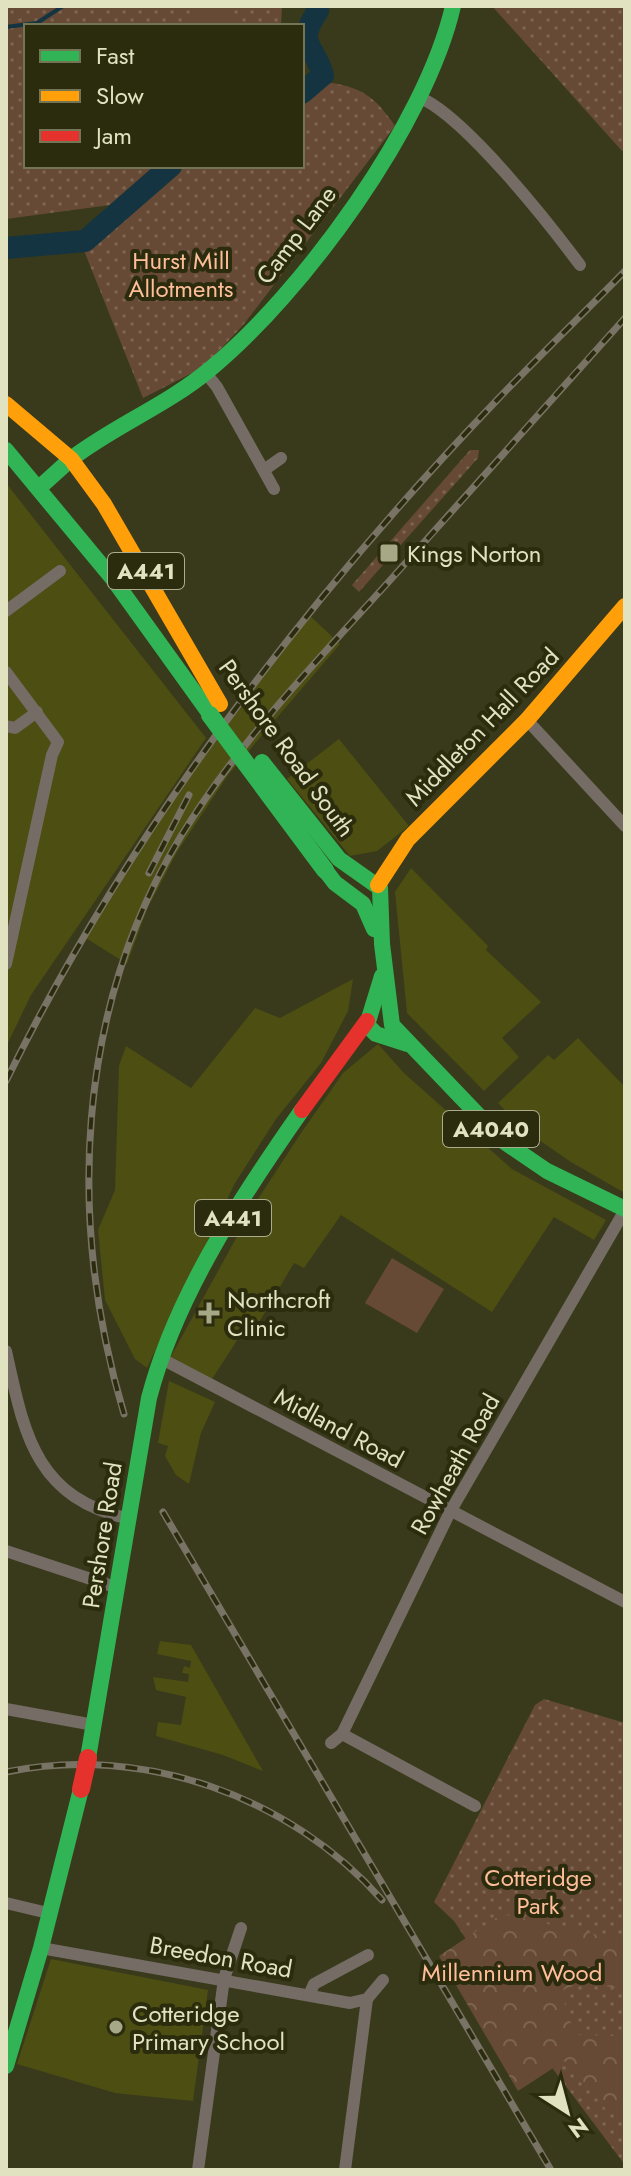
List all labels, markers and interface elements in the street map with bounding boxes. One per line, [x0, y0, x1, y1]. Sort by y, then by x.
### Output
legend [24, 24, 304, 168]
text: Fast [96, 38, 134, 73]
text: Slow [96, 78, 144, 113]
text: Jam [93, 118, 132, 153]
street label: Camp Lane [247, 179, 345, 291]
park label: Hurst Mill Allotments [129, 243, 233, 306]
place label: Kings Norton [407, 536, 541, 571]
marker: Kings Norton [378, 542, 400, 564]
road number: A441 [108, 553, 184, 589]
street label: Middleton Hall Road [397, 640, 567, 814]
street label: Pershore Road South [211, 652, 363, 844]
road number: A4040 [443, 1111, 539, 1147]
road number: A441 [195, 1200, 271, 1236]
place label: Northcroft Clinic [227, 1282, 331, 1345]
marker: Northcroft Clinic [198, 1302, 220, 1324]
street label: Midland Road [268, 1379, 410, 1477]
street label: Rowheath Road [402, 1387, 508, 1541]
street label: Pershore Road [73, 1459, 131, 1611]
park label: Cotteridge Park [484, 1860, 592, 1923]
street label: Breedon Road [147, 1927, 295, 1987]
park label: Millennium Wood [422, 1955, 602, 1990]
place label: Cotteridge Primary School [132, 1996, 285, 2059]
marker: Cotteridge Primary School [107, 2018, 125, 2036]
north arrow [527, 2072, 607, 2152]
text: N [562, 2110, 595, 2146]

